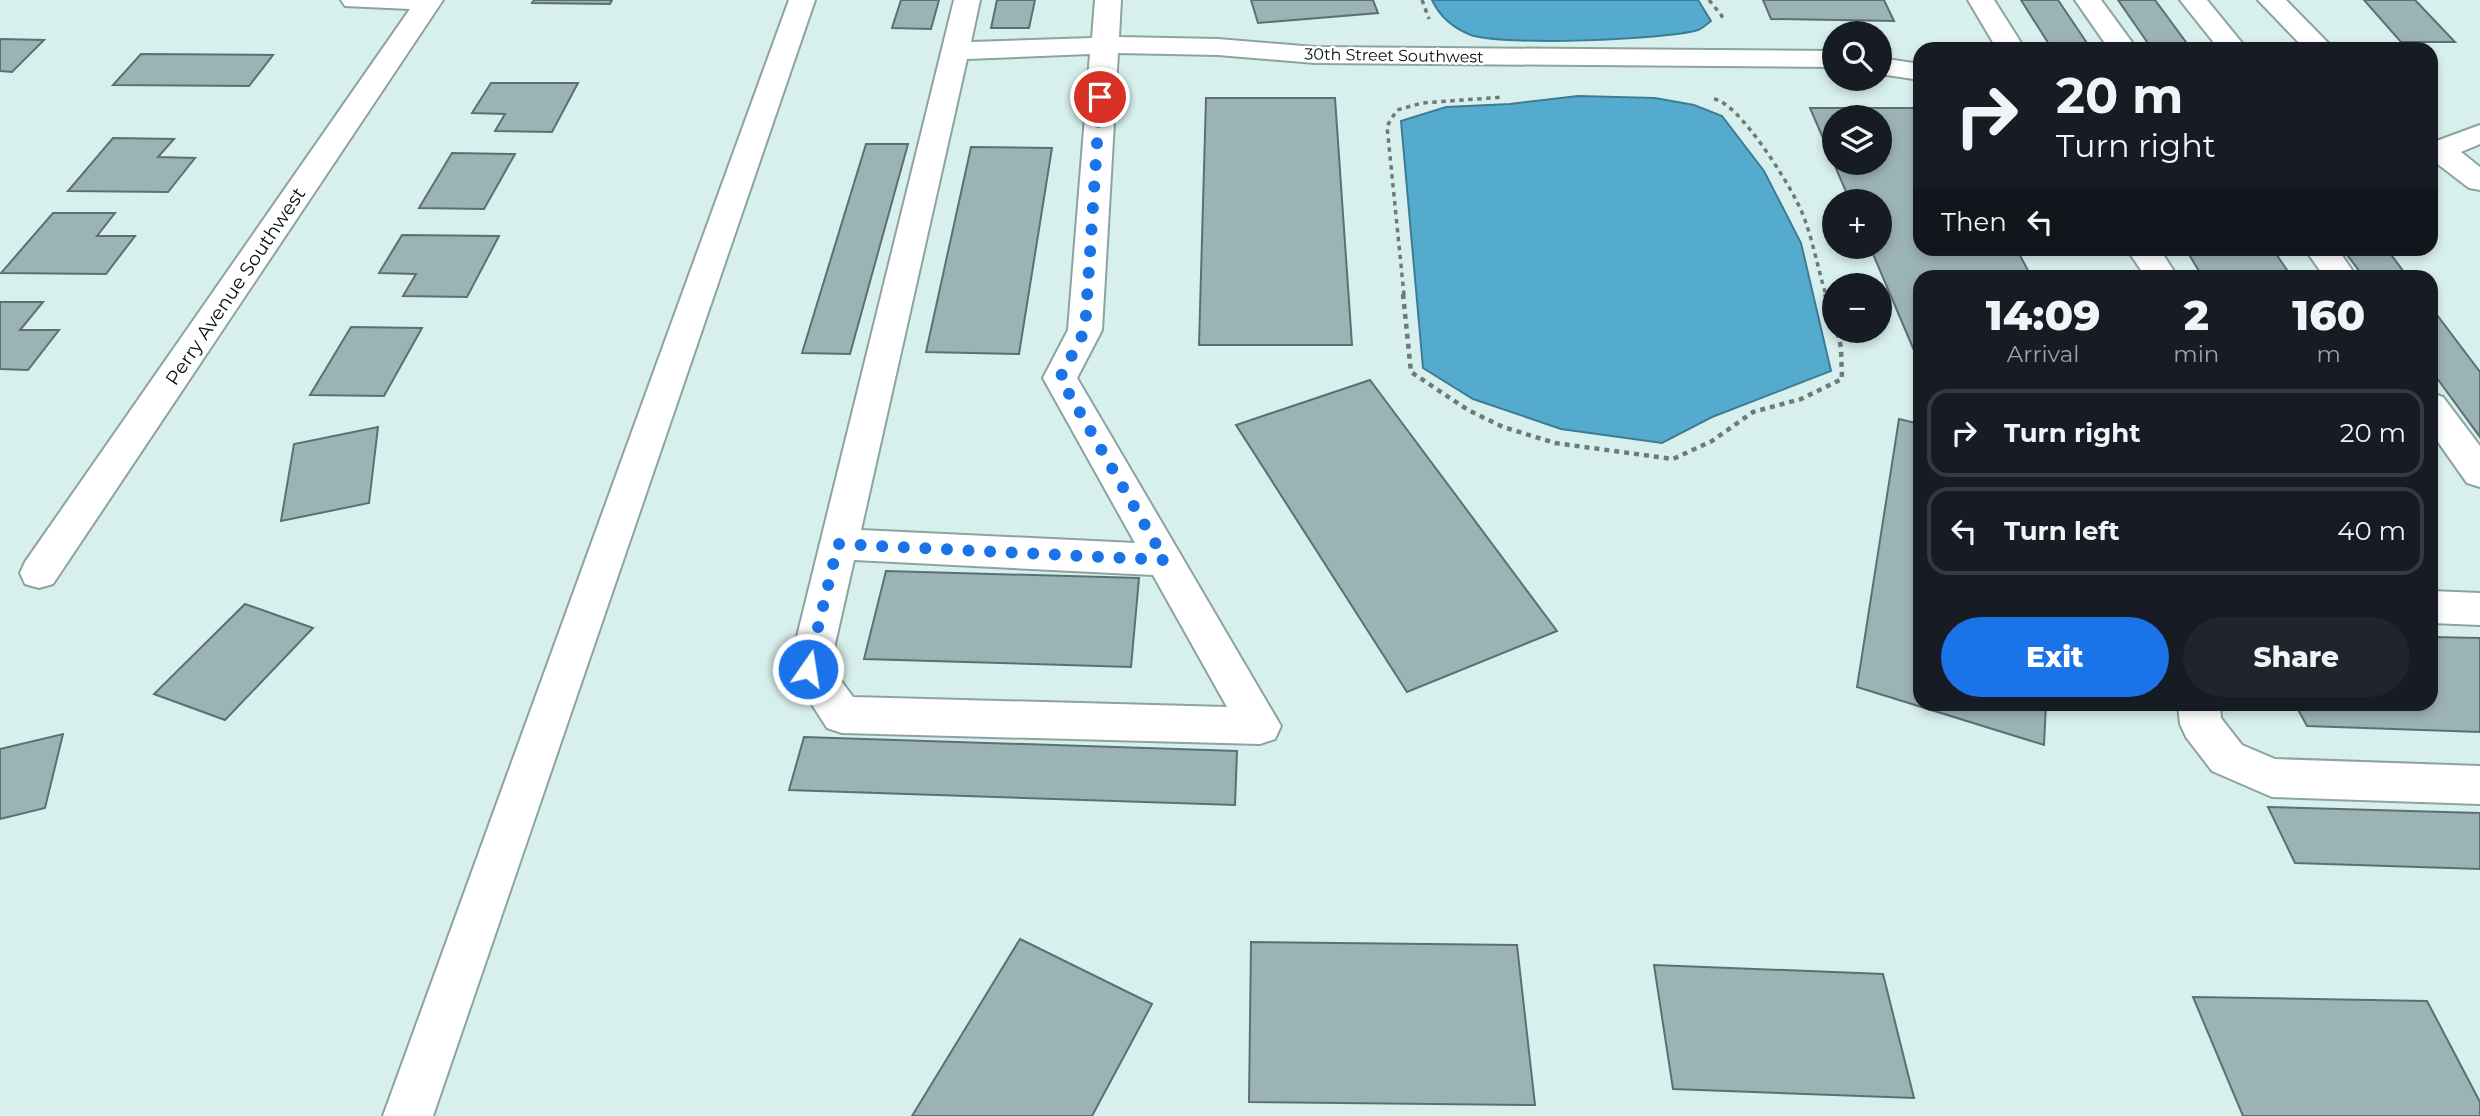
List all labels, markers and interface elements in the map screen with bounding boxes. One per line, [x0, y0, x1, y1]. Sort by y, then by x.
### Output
map controls [1822, 21, 1892, 343]
button: search [1822, 21, 1892, 91]
street label: 30th Street Southwest [1304, 44, 1484, 67]
text: 20 m [2056, 66, 2183, 125]
pin [1070, 67, 1130, 127]
icon: right [1941, 70, 2032, 161]
icon: arrive [1081, 78, 1119, 116]
button: layers [1822, 105, 1892, 175]
text: Turn right [2056, 126, 2216, 165]
street label: Perry Avenue Southwest [161, 183, 310, 389]
button: + [1822, 189, 1892, 259]
icon: left [2021, 203, 2059, 241]
text: Then [1941, 206, 2007, 238]
button: − [1822, 273, 1892, 343]
text: 14:09 [1986, 289, 2100, 341]
text: 2 [2184, 289, 2209, 341]
text: 160 [2292, 289, 2365, 341]
text: Arrival [2007, 340, 2079, 368]
text: min [2173, 340, 2219, 368]
text: m [2316, 340, 2341, 368]
icon: right [1945, 414, 1983, 452]
text: Turn right [2004, 417, 2140, 449]
text: 20 m [2340, 417, 2406, 449]
icon: left [1945, 512, 1983, 550]
text: Turn left [2004, 515, 2120, 547]
text: 40 m [2337, 515, 2406, 547]
button: Exit [1941, 617, 2169, 697]
button: Share [2183, 617, 2410, 697]
position arrow [771, 632, 845, 706]

